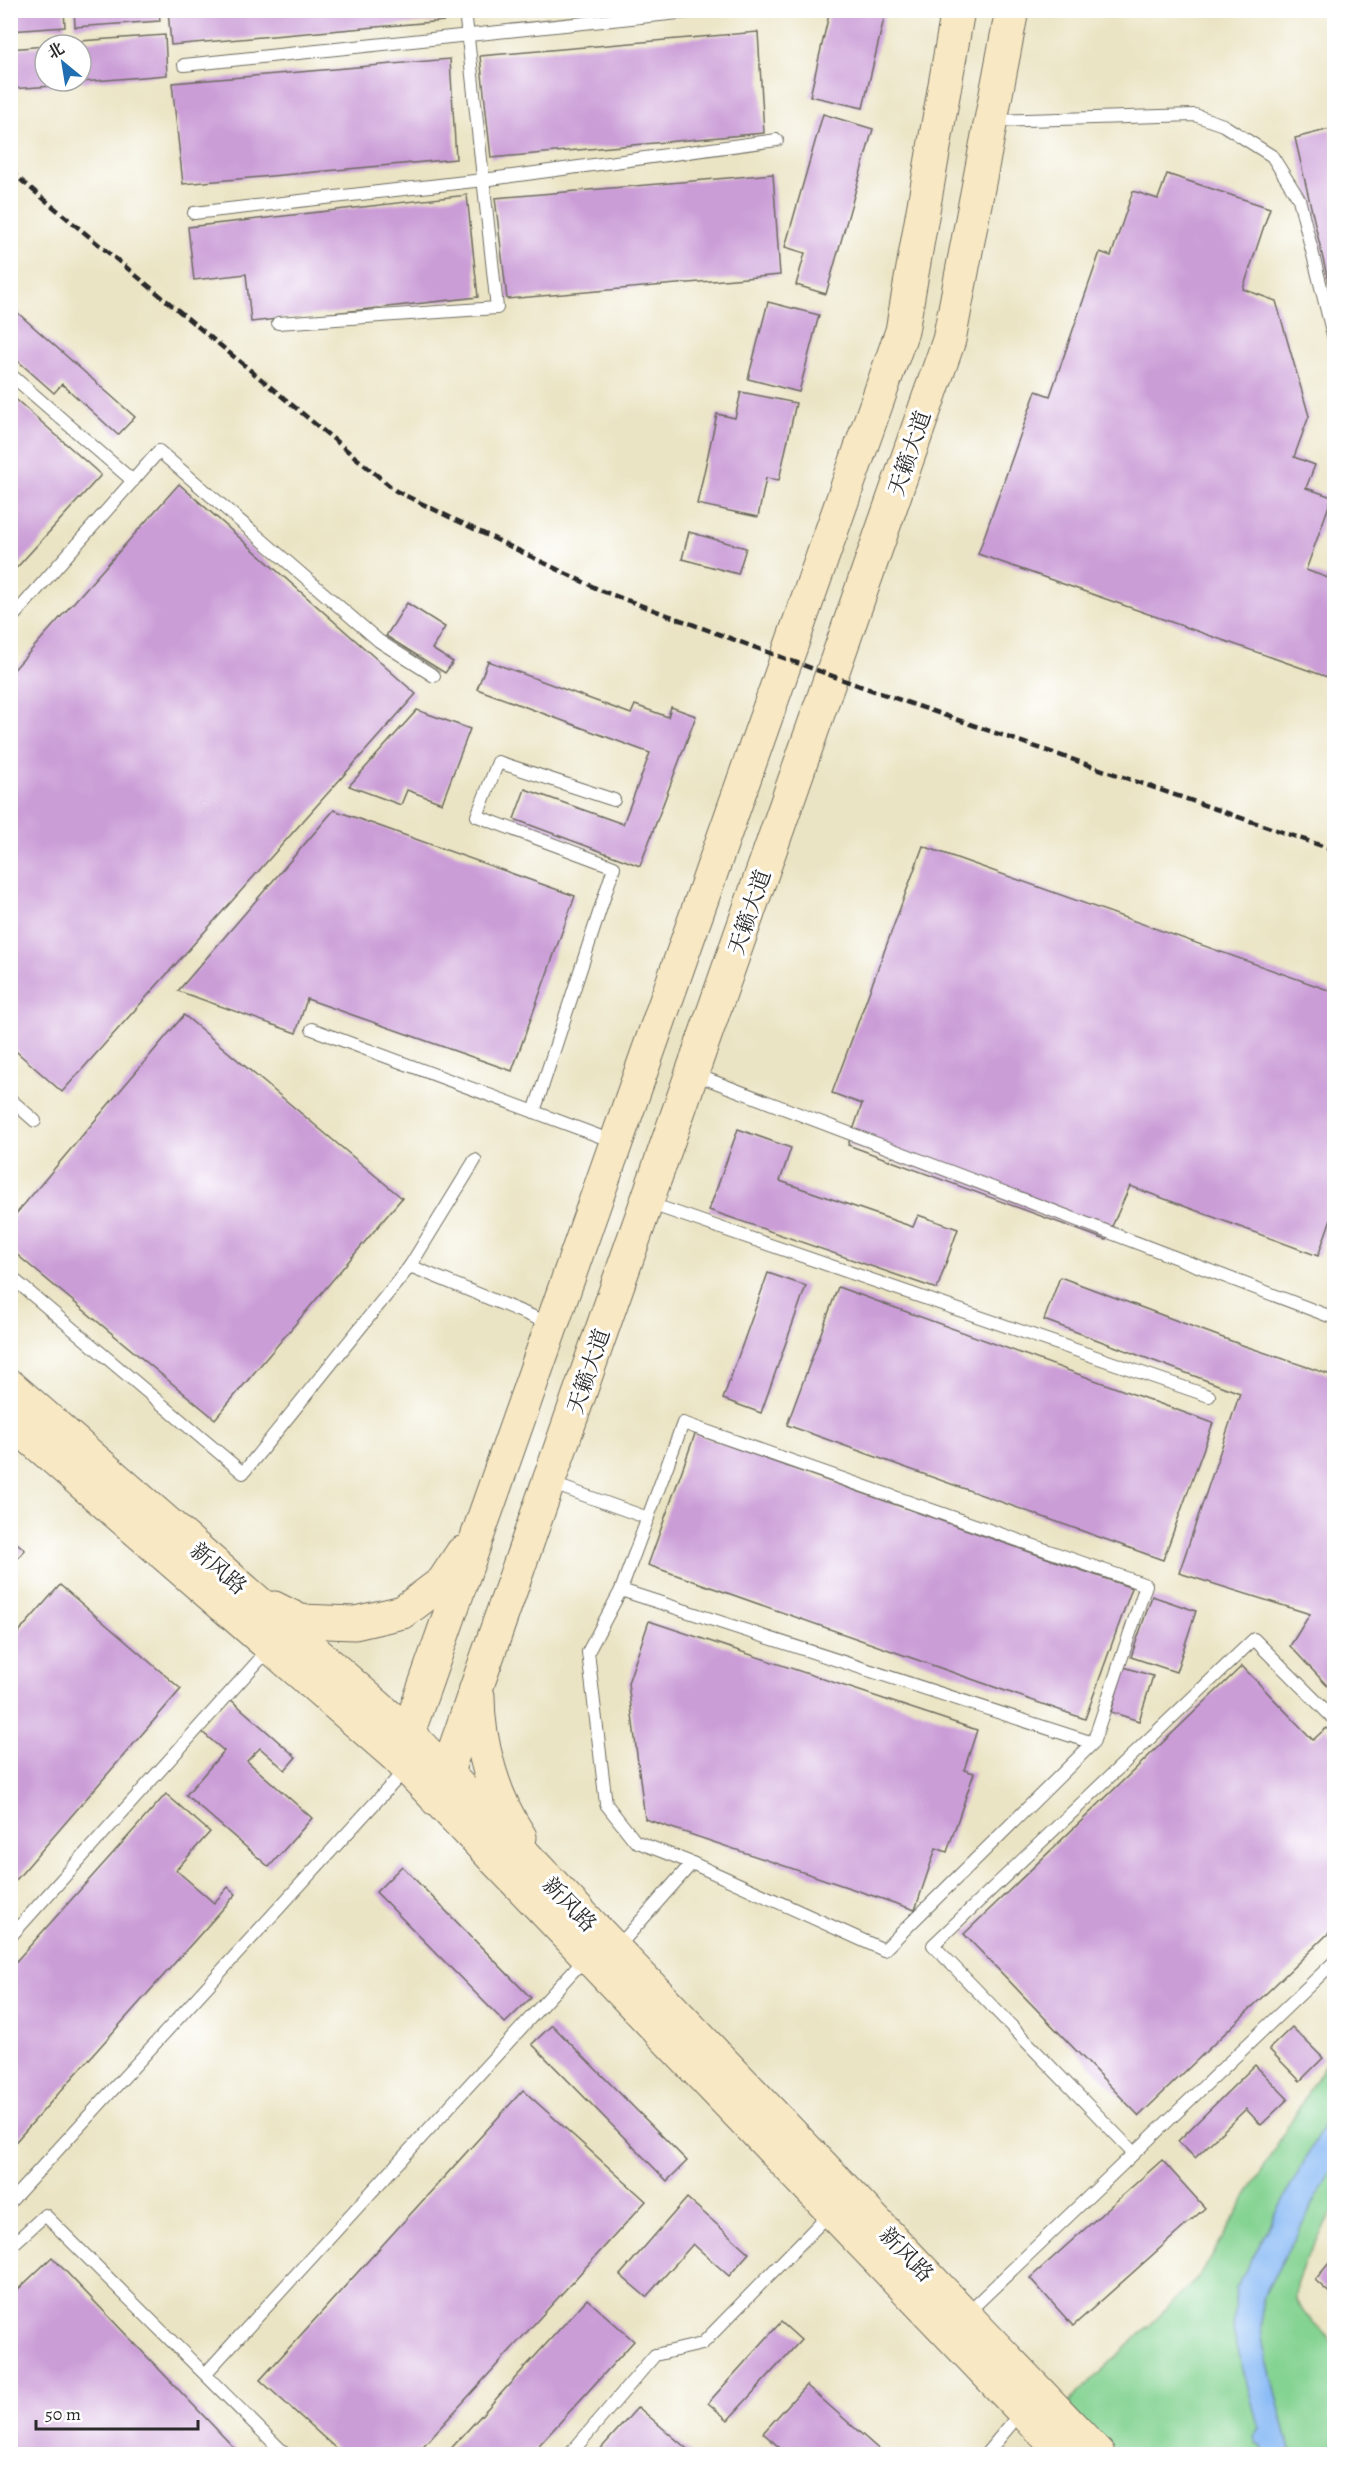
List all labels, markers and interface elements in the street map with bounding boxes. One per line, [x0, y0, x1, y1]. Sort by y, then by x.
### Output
north arrow [33, 33, 93, 93]
text: 北 [44, 37, 68, 64]
street label: 天籁大道 [881, 407, 938, 500]
street label: 天籁大道 [721, 866, 778, 959]
street label: 天籁大道 [560, 1325, 617, 1418]
street label: 新风路 [184, 1536, 253, 1602]
street label: 新风路 [536, 1871, 603, 1939]
street label: 新风路 [873, 2221, 940, 2289]
scale bar [36, 2393, 198, 2431]
text: 50 m [45, 2402, 81, 2426]

